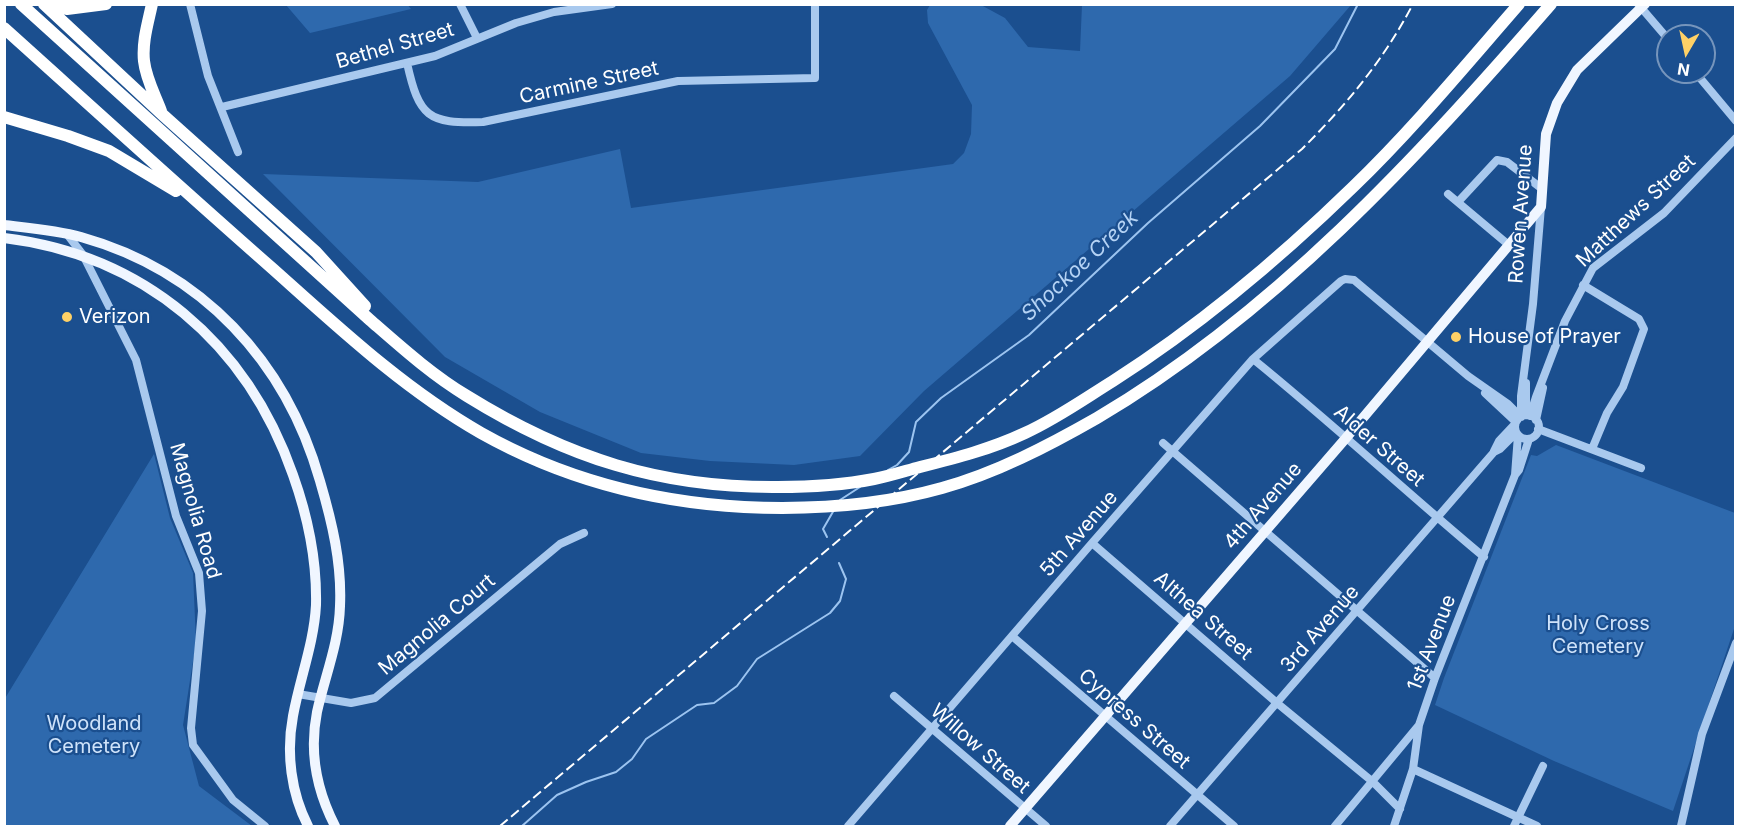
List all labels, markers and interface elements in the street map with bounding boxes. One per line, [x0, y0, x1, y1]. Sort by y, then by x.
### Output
street label: Bethel Street [333, 18, 457, 74]
north arrow [1656, 24, 1716, 84]
street label: Carmine Street [517, 57, 661, 109]
text: N [1676, 59, 1691, 81]
street label: Rowen Avenue [1504, 144, 1538, 284]
street label: Matthews Street [1572, 150, 1700, 272]
water label: Shockoe Creek [1016, 205, 1144, 327]
place label: Verizon [79, 305, 151, 329]
marker: Verizon [60, 310, 74, 324]
place label: House of Prayer [1468, 325, 1621, 349]
marker: House of Prayer [1449, 330, 1463, 344]
street label: Alder Street [1329, 400, 1429, 492]
street label: Magnolia Road [164, 440, 226, 582]
street label: 4th Avenue [1219, 458, 1307, 554]
street label: 5th Avenue [1035, 486, 1123, 582]
street label: Althea Street [1149, 567, 1257, 665]
street label: Magnolia Court [374, 569, 500, 681]
street label: 3rd Avenue [1276, 580, 1364, 678]
street label: 1st Avenue [1403, 592, 1461, 694]
park label: Holy Cross Cemetery [1546, 612, 1650, 659]
street label: Cypress Street [1073, 664, 1195, 774]
street label: Willow Street [925, 699, 1035, 799]
park label: Woodland Cemetery [46, 712, 142, 759]

